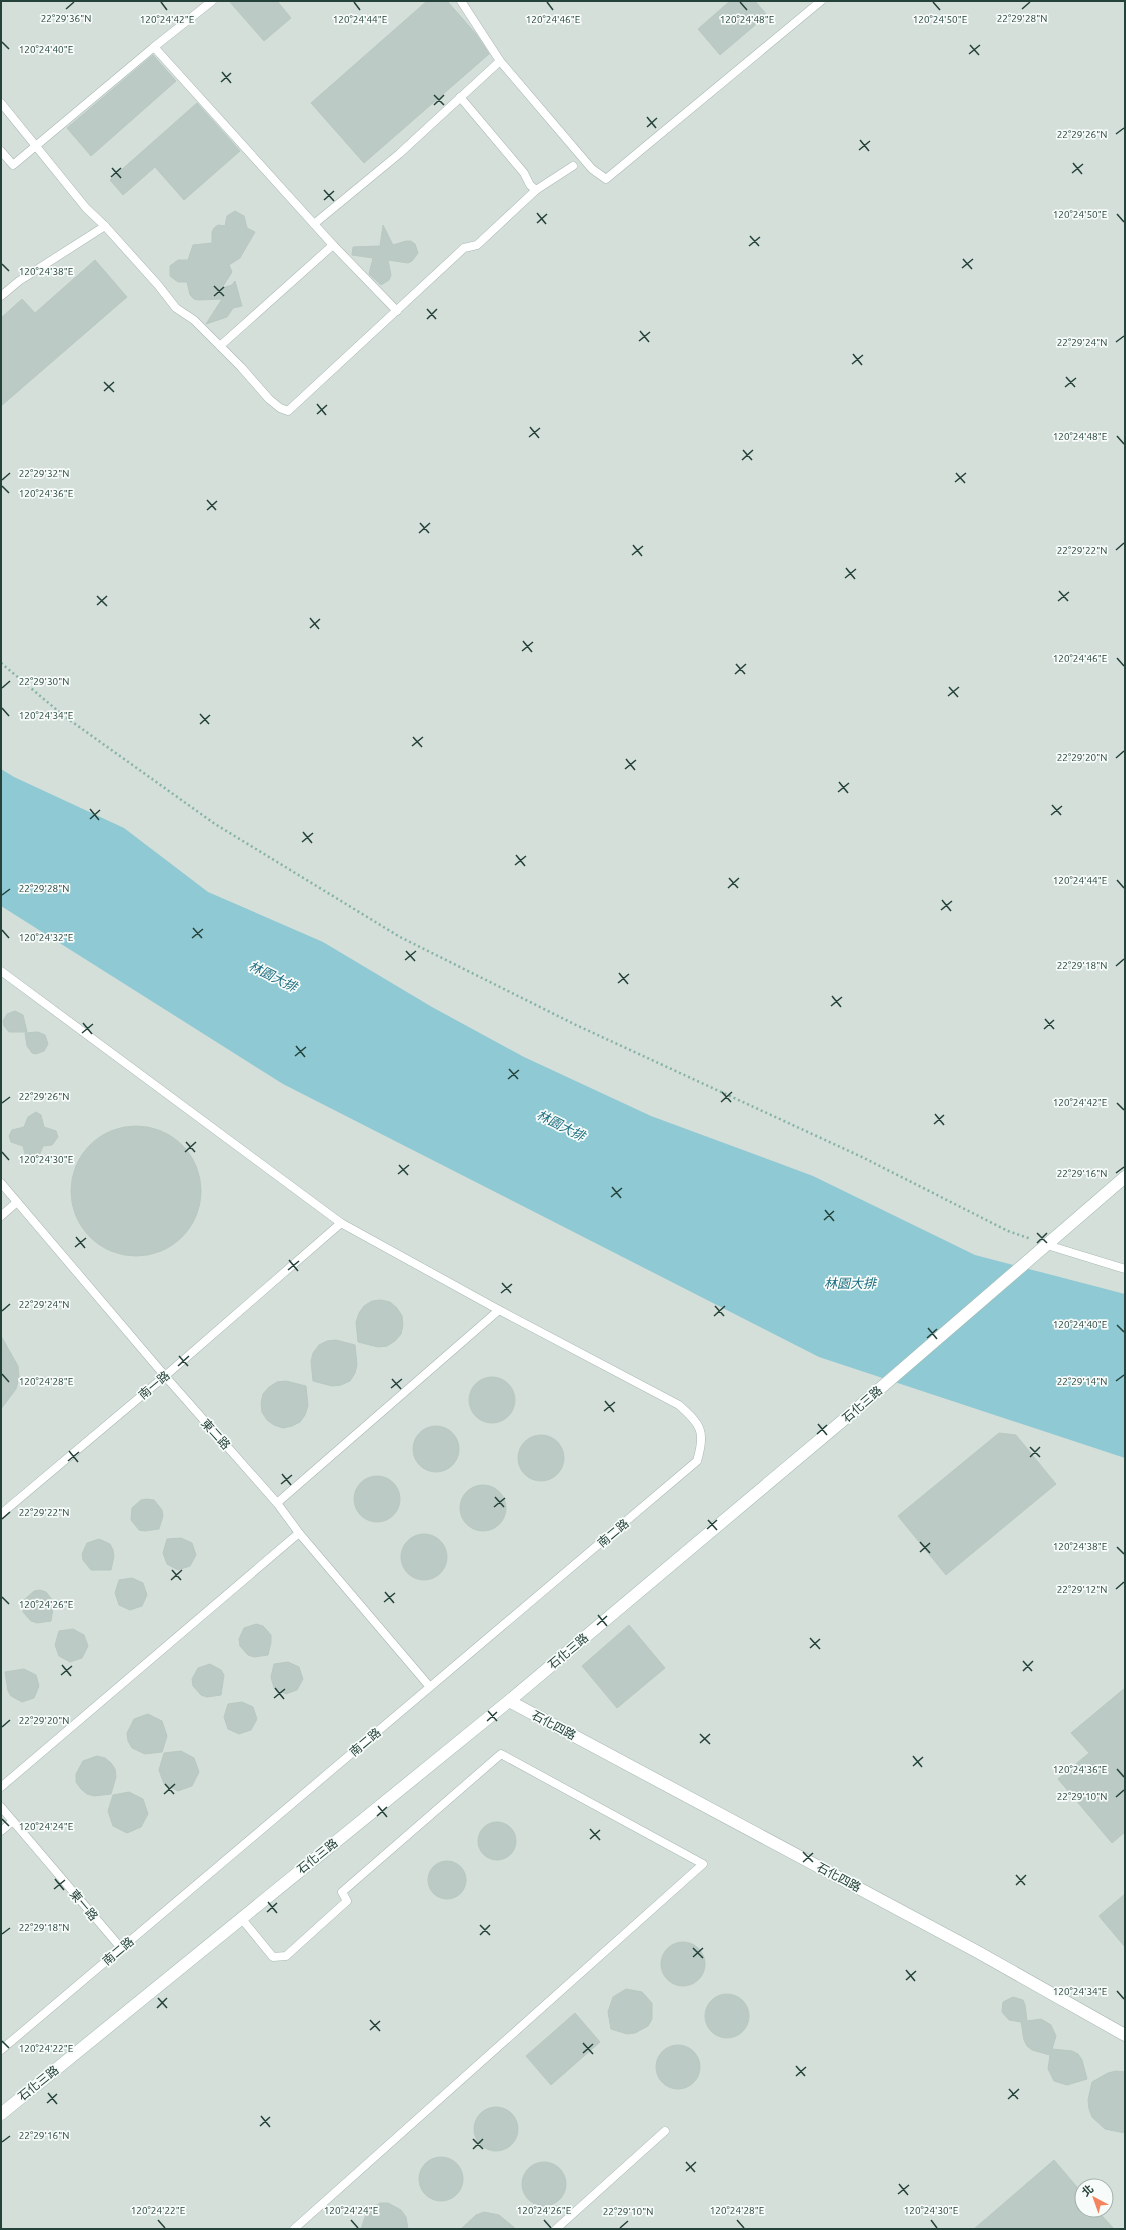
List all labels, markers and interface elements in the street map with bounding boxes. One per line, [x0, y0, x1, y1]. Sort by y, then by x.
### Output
text: 22°29'36"N [41, 13, 91, 24]
text: 22°29'28"N [997, 13, 1047, 24]
text: 120°24'42"E [140, 14, 195, 25]
text: 120°24'44"E [333, 14, 388, 25]
text: 120°24'46"E [526, 14, 581, 25]
text: 120°24'48"E [720, 14, 775, 25]
text: 120°24'50"E [913, 14, 968, 25]
text: 120°24'40"E [19, 44, 74, 55]
text: 22°29'26"N [1057, 129, 1107, 140]
text: 120°24'50"E [1053, 209, 1108, 220]
text: 120°24'38"E [19, 266, 74, 277]
text: 22°29'24"N [1057, 337, 1107, 348]
text: 120°24'48"E [1053, 431, 1108, 442]
text: 22°29'32"N [19, 468, 69, 479]
text: 120°24'36"E [19, 488, 74, 499]
text: 22°29'22"N [1057, 545, 1107, 556]
text: 120°24'46"E [1053, 653, 1108, 664]
text: 22°29'30"N [19, 676, 69, 687]
text: 120°24'34"E [19, 710, 74, 721]
text: 22°29'20"N [1057, 752, 1107, 763]
text: 120°24'44"E [1053, 875, 1108, 886]
text: 22°29'28"N [19, 883, 69, 894]
text: 120°24'32"E [19, 932, 74, 943]
water label: 林園大排 [247, 958, 301, 995]
text: 22°29'18"N [1057, 960, 1107, 971]
text: 22°29'26"N [19, 1091, 69, 1102]
text: 120°24'42"E [1053, 1097, 1108, 1108]
water label: 林園大排 [535, 1107, 589, 1144]
text: 120°24'30"E [19, 1154, 74, 1165]
text: 22°29'16"N [1057, 1168, 1107, 1179]
water label: 林園大排 [824, 1276, 878, 1290]
text: 22°29'24"N [19, 1299, 69, 1310]
text: 120°24'40"E [1053, 1319, 1108, 1330]
street label: 南一路 [136, 1368, 172, 1402]
text: 120°24'28"E [19, 1376, 74, 1387]
text: 22°29'14"N [1057, 1376, 1107, 1387]
street label: 石化三路 [840, 1383, 884, 1425]
street label: 東二路 [199, 1416, 233, 1452]
text: 22°29'22"N [19, 1507, 69, 1518]
street label: 南二路 [595, 1516, 631, 1550]
text: 120°24'38"E [1053, 1541, 1108, 1552]
text: 22°29'12"N [1057, 1584, 1107, 1595]
text: 120°24'26"E [19, 1599, 74, 1610]
street label: 石化三路 [545, 1631, 591, 1671]
street label: 石化四路 [530, 1708, 578, 1742]
text: 22°29'20"N [19, 1715, 69, 1726]
street label: 南二路 [347, 1725, 383, 1759]
text: 120°24'36"E [1053, 1764, 1108, 1775]
text: 22°29'10"N [1057, 1791, 1107, 1802]
text: 120°24'24"E [19, 1821, 74, 1832]
street label: 石化三路 [294, 1836, 340, 1876]
street label: 石化四路 [815, 1860, 863, 1894]
street label: 東一路 [67, 1887, 101, 1923]
text: 22°29'18"N [19, 1922, 69, 1933]
street label: 南二路 [100, 1934, 136, 1968]
text: 120°24'34"E [1053, 1986, 1108, 1997]
text: 120°24'22"E [19, 2043, 74, 2054]
street label: 石化三路 [15, 2063, 61, 2103]
text: 22°29'16"N [19, 2130, 69, 2141]
north arrow [1074, 2178, 1114, 2218]
text: 北 [1079, 2182, 1096, 2199]
text: 120°24'22"E [131, 2205, 186, 2216]
text: 120°24'24"E [324, 2205, 379, 2216]
text: 120°24'26"E [517, 2205, 572, 2216]
text: 120°24'28"E [710, 2205, 765, 2216]
text: 120°24'30"E [904, 2205, 959, 2216]
text: 22°29'10"N [603, 2206, 653, 2217]

